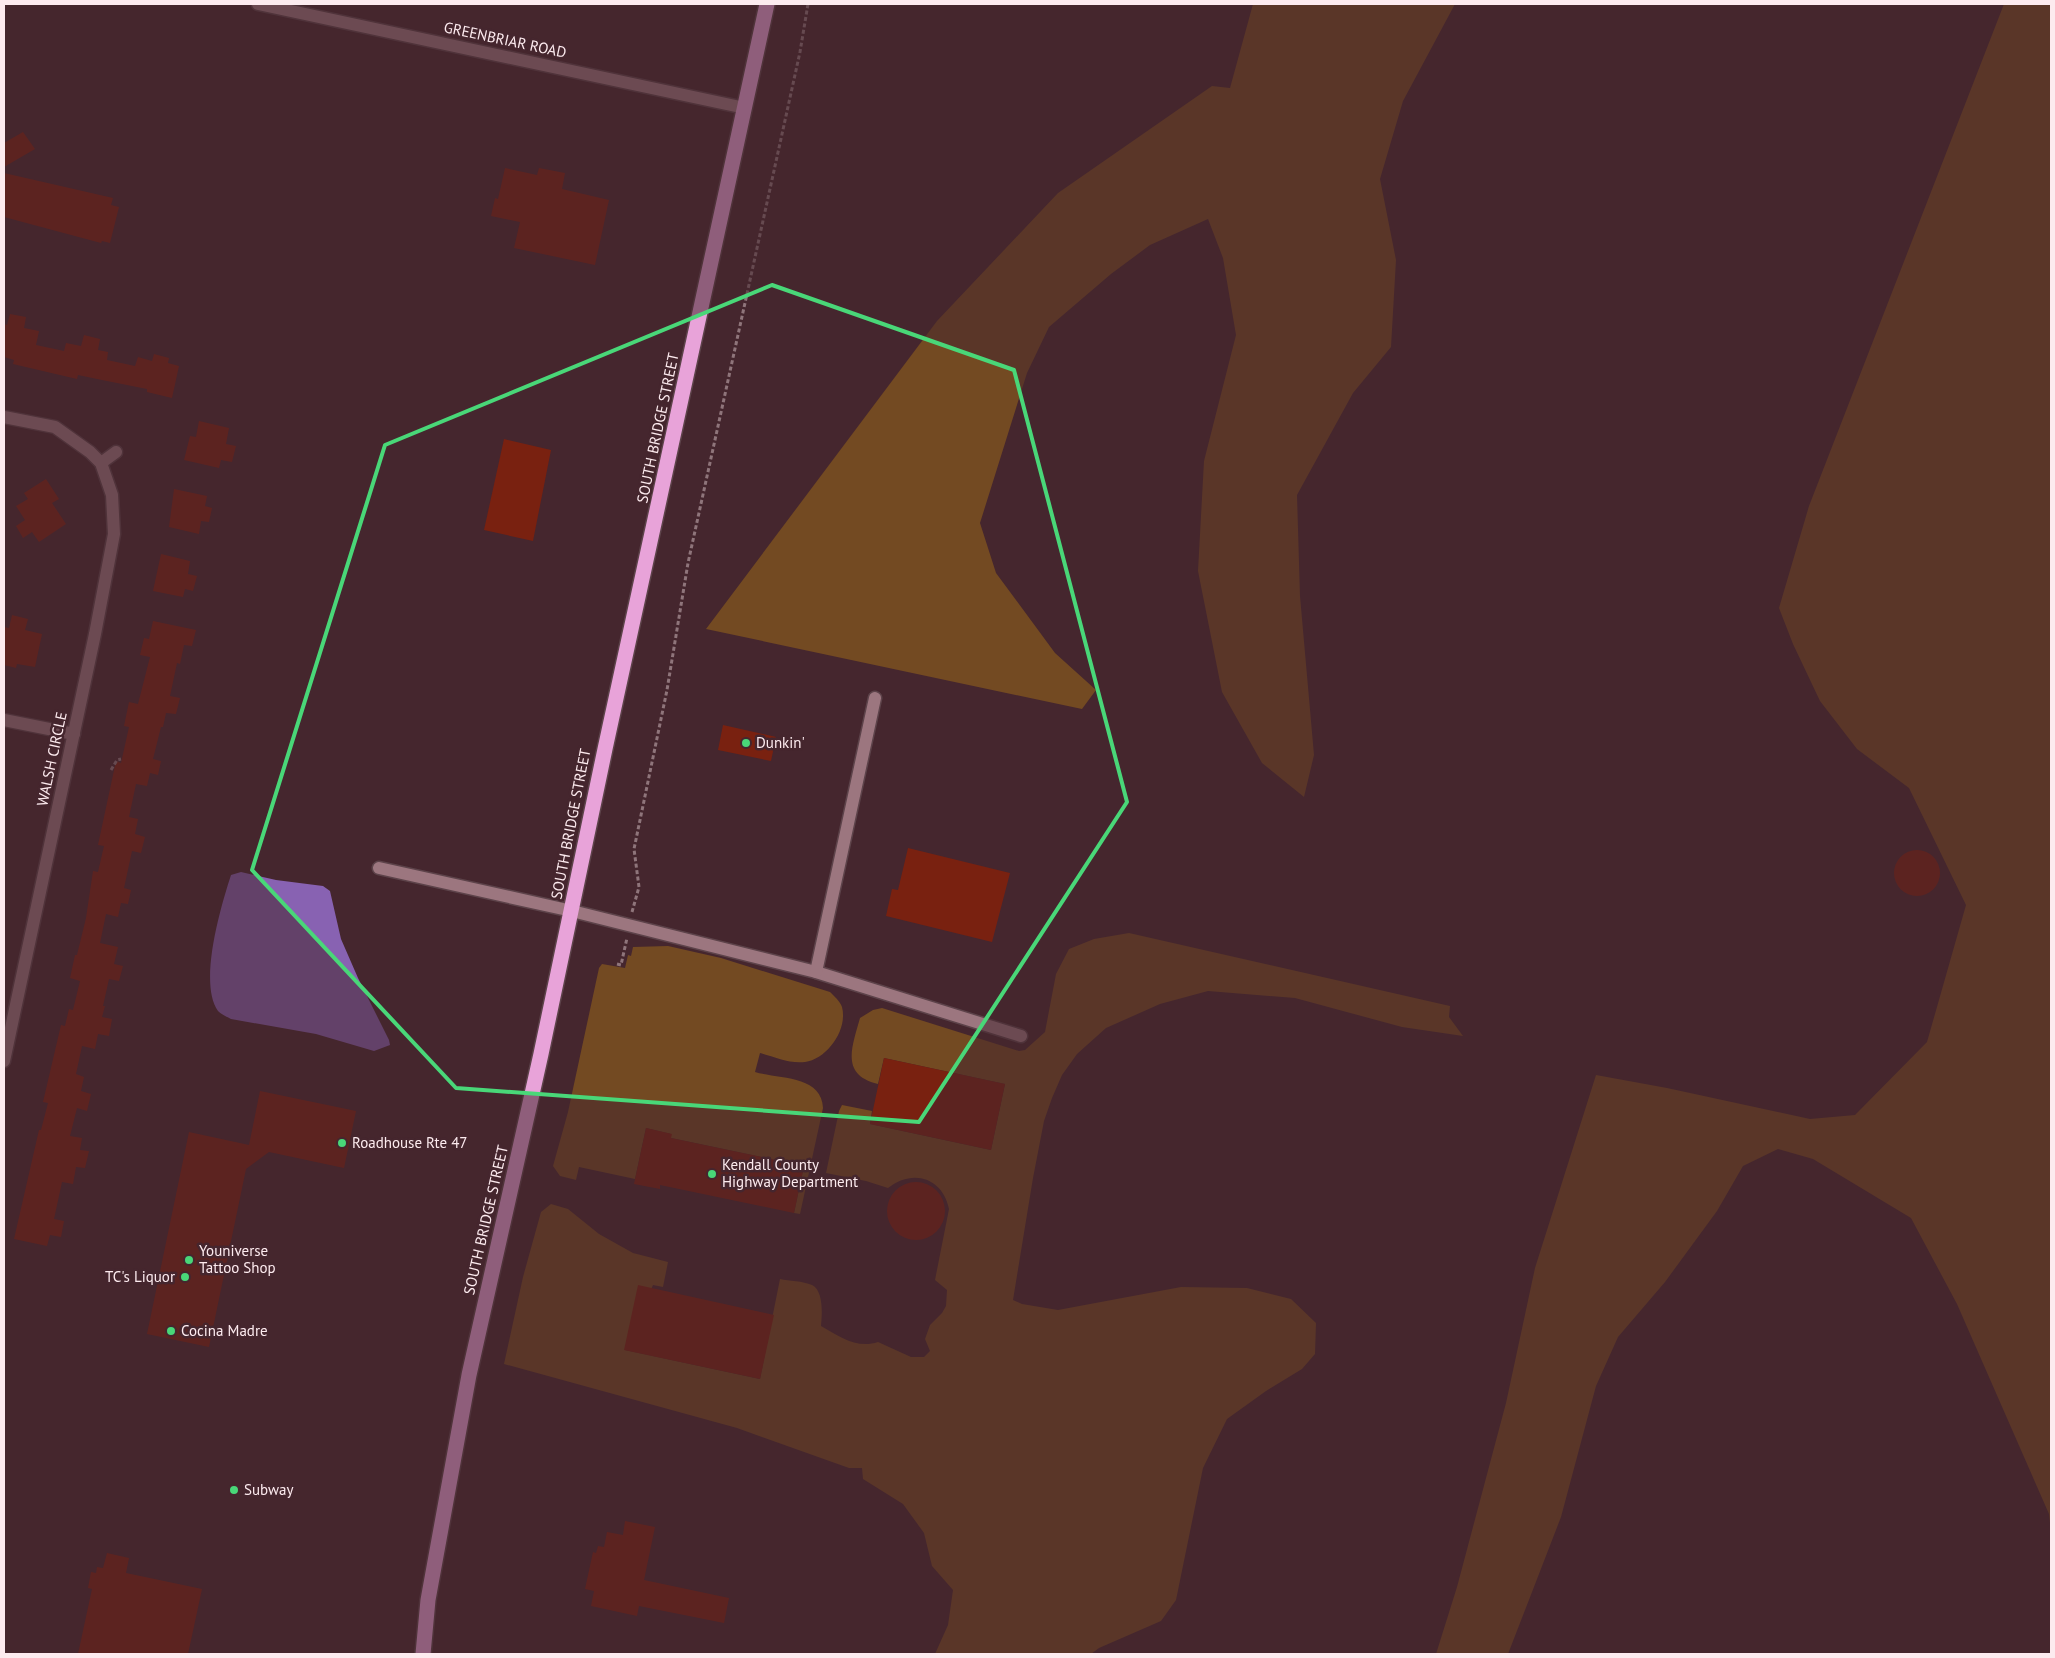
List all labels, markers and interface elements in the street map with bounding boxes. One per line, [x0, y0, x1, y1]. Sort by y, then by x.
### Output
street label: GREENBRIAR ROAD [442, 17, 568, 62]
street label: SOUTH BRIDGE STREET [632, 350, 683, 505]
street label: WALSH CIRCLE [32, 710, 71, 808]
place label: Dunkin' [756, 733, 805, 752]
marker: Dunkin' [740, 737, 752, 749]
street label: SOUTH BRIDGE STREET [547, 746, 595, 901]
place label: Roadhouse Rte 47 [352, 1133, 468, 1152]
marker: Roadhouse Rte 47 [336, 1137, 348, 1149]
street label: SOUTH BRIDGE STREET [459, 1142, 512, 1297]
place label: Kendall County Highway Department [722, 1155, 858, 1191]
marker: Kendall County Highway Department [706, 1168, 718, 1180]
place label: Youniverse Tattoo Shop [199, 1241, 276, 1277]
marker: Youniverse Tattoo Shop [183, 1254, 195, 1266]
place label: TC's Liquor [105, 1267, 175, 1286]
marker: TC's Liquor [179, 1271, 191, 1283]
place label: Cocina Madre [181, 1321, 268, 1340]
marker: Cocina Madre [165, 1325, 177, 1337]
place label: Subway [244, 1480, 293, 1499]
marker: Subway [228, 1484, 240, 1496]

